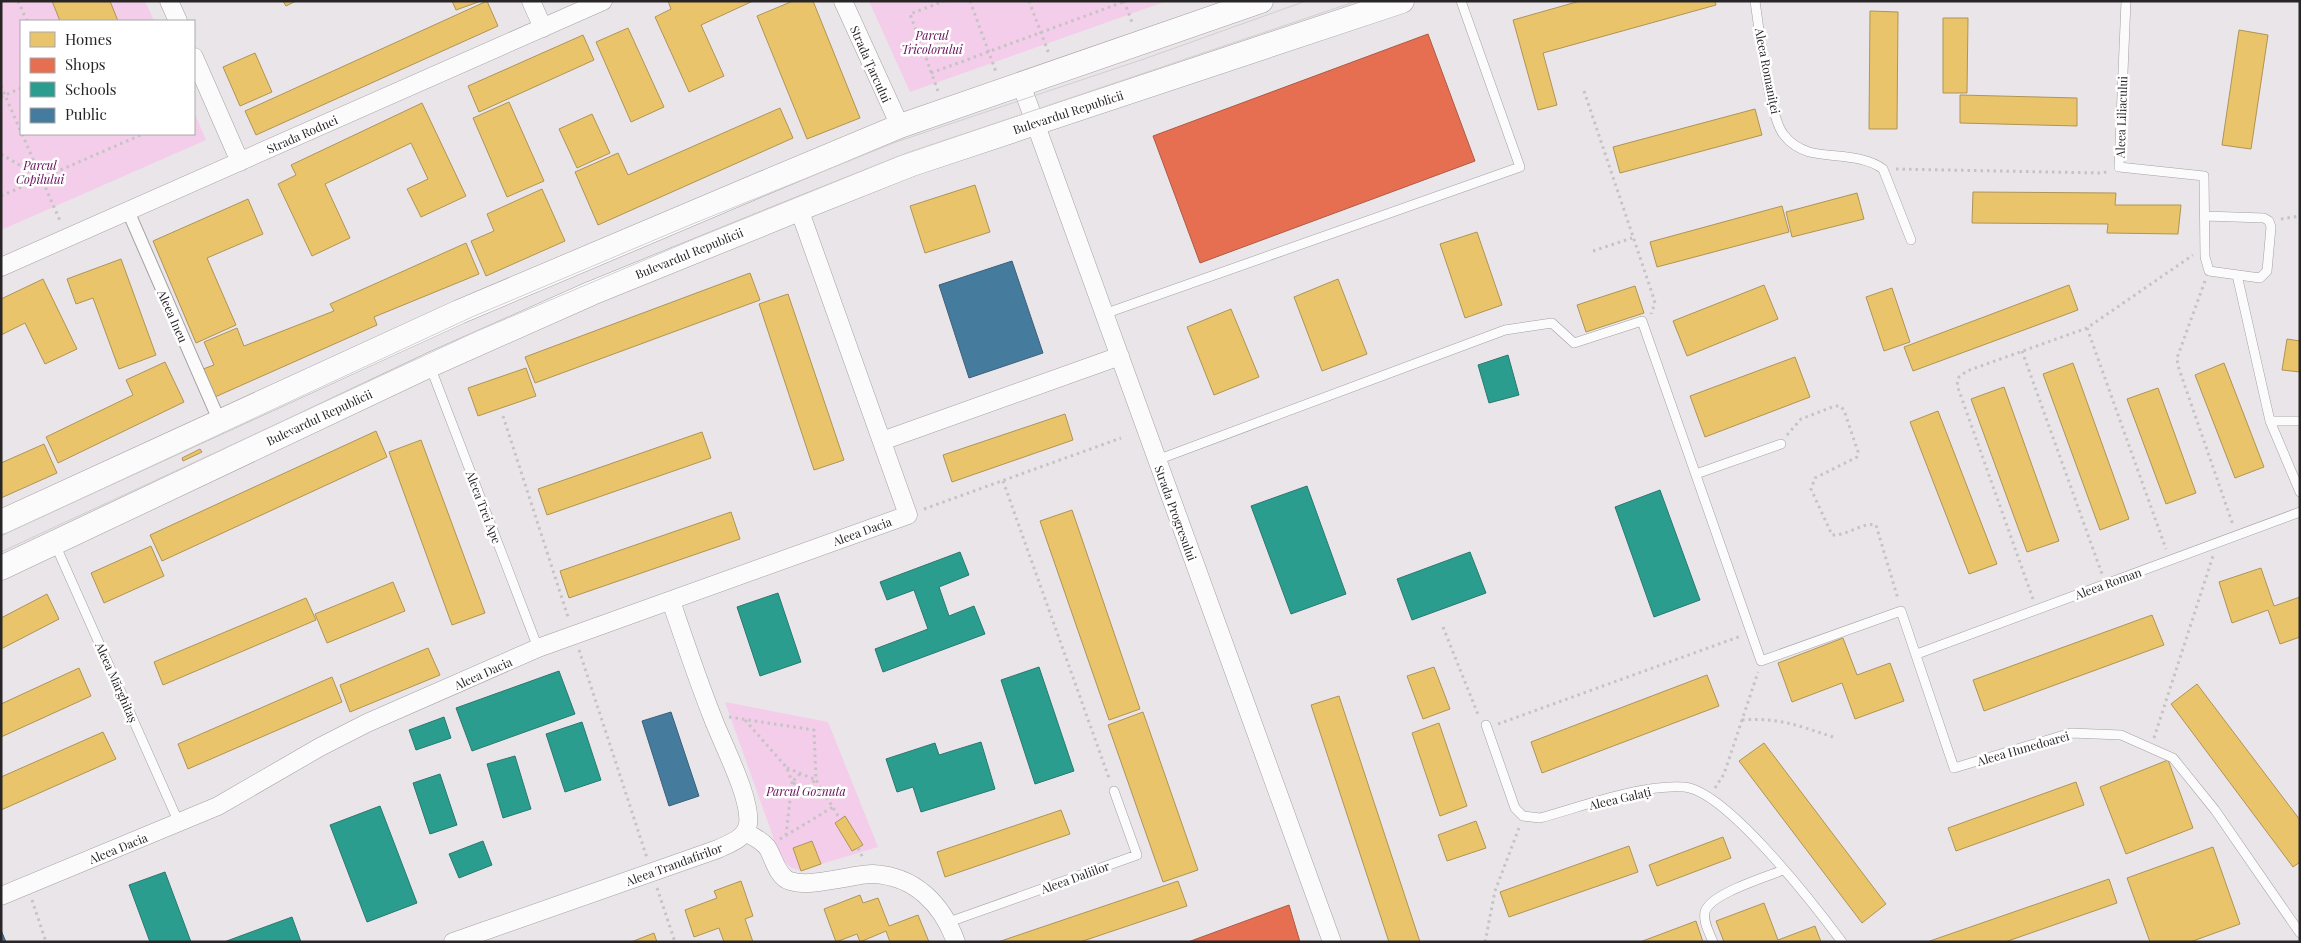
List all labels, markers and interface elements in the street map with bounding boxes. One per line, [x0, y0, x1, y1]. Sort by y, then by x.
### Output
legend [20, 20, 195, 135]
street label: Strada Țarcului [847, 23, 895, 105]
street label: Aleea Romaniței [1752, 26, 1784, 116]
park label: Parcul Tricolorului [901, 27, 963, 57]
text: Homes [65, 29, 112, 49]
text: Shops [65, 54, 106, 74]
street label: Aleea Liliacului [2112, 75, 2130, 159]
text: Schools [65, 79, 117, 99]
street label: Bulevardul Republicii [1011, 86, 1126, 137]
text: Public [65, 104, 107, 124]
street label: Strada Rodnei [264, 111, 340, 157]
park label: Parcul Copilului [16, 157, 64, 187]
street label: Bulevardul Republicii [633, 224, 746, 282]
street label: Aleea Ineu [154, 286, 192, 345]
street label: Bulevardul Republicii [263, 385, 375, 449]
street label: Strada Progresului [1151, 463, 1201, 563]
street label: Aleea Trei Ape [462, 467, 505, 546]
street label: Aleea Dacia [829, 513, 894, 549]
street label: Aleea Roman [2071, 564, 2144, 603]
street label: Aleea Mărghitaș [92, 639, 142, 725]
street label: Aleea Dacia [451, 653, 514, 693]
street label: Aleea Hunedoarei [1974, 727, 2071, 769]
park label: Parcul Goznuta [765, 783, 846, 799]
street label: Aleea Galați [1586, 783, 1653, 813]
street label: Aleea Dacia [85, 829, 150, 867]
street label: Aleea Trandafirilor [622, 839, 725, 889]
street label: Aleea Daliilor [1037, 857, 1112, 897]

